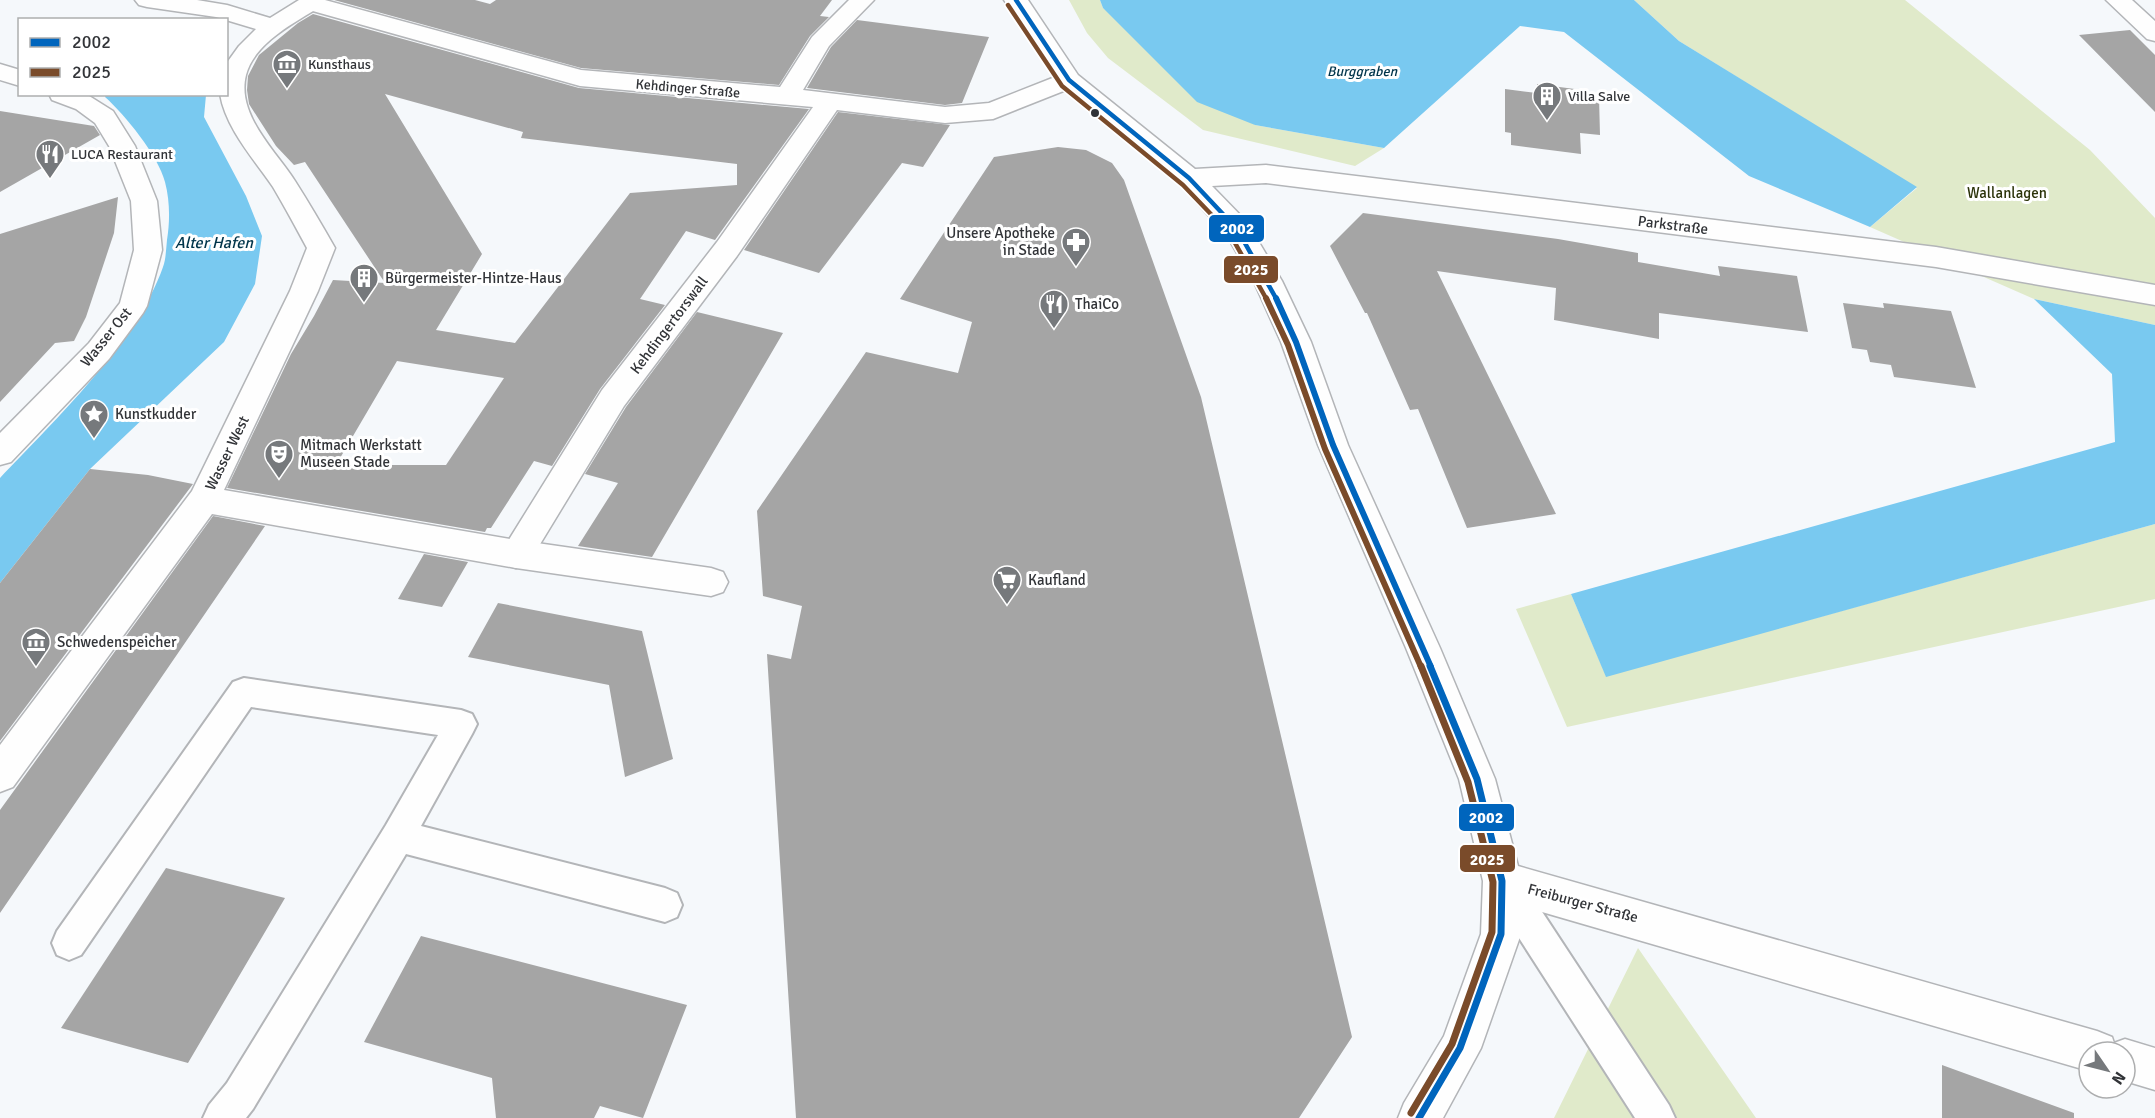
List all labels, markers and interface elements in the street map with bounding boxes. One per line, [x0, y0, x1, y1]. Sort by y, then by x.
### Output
legend [18, 18, 228, 96]
text: 2002 [72, 31, 111, 53]
museum icon: Kunsthaus [271, 48, 303, 90]
place label: Kunsthaus [308, 56, 371, 73]
text: 2025 [72, 61, 111, 83]
water label: Burggraben [1327, 63, 1397, 80]
street label: Kehdinger Straße [635, 75, 741, 102]
building icon: Villa Salve [1531, 80, 1563, 122]
place label: Villa Salve [1568, 88, 1630, 105]
unlabelled marker [1089, 107, 1101, 119]
restaurant icon: LUCA Restaurant [34, 138, 66, 180]
place label: LUCA Restaurant [71, 146, 173, 163]
park label: Wallanlagen [1967, 184, 2047, 202]
street label: Parkstraße [1637, 212, 1709, 238]
line badge: 2002 [1208, 214, 1265, 243]
text: 2002 [1220, 219, 1254, 239]
place label: Unsere Apotheke in Stade [946, 224, 1055, 259]
pharmacy icon: Unsere Apotheke in Stade [1060, 226, 1092, 268]
water label: Alter Hafen [175, 233, 254, 253]
line badge: 2025 [1223, 255, 1279, 284]
text: 2025 [1234, 260, 1268, 280]
building icon: Bürgermeister-Hintze-Haus [348, 262, 380, 304]
place label: Bürgermeister-Hintze-Haus [385, 269, 562, 287]
street label: Kehdingertorswall [626, 273, 712, 377]
restaurant icon: ThaiCo [1038, 288, 1070, 330]
place label: ThaiCo [1075, 295, 1119, 313]
street label: Wasser Ost [77, 304, 135, 370]
place icon: Kunstkudder [78, 398, 110, 440]
place label: Kunstkudder [115, 405, 197, 423]
street label: Wasser West [201, 413, 253, 493]
place label: Mitmach Werkstatt Museen Stade [300, 436, 422, 471]
theatre icon: Mitmach Werkstatt Museen Stade [263, 438, 295, 480]
supermarket icon: Kaufland [991, 564, 1023, 606]
place label: Kaufland [1028, 571, 1086, 589]
museum icon: Schwedenspeicher [20, 626, 52, 668]
place label: Schwedenspeicher [57, 633, 177, 651]
line badge: 2002 [1458, 803, 1515, 832]
text: 2002 [1469, 808, 1503, 828]
line badge: 2025 [1459, 844, 1516, 873]
text: 2025 [1470, 850, 1504, 870]
street label: Freiburger Straße [1526, 880, 1640, 926]
north arrow [2077, 1040, 2137, 1100]
text: N [2107, 1068, 2130, 1088]

